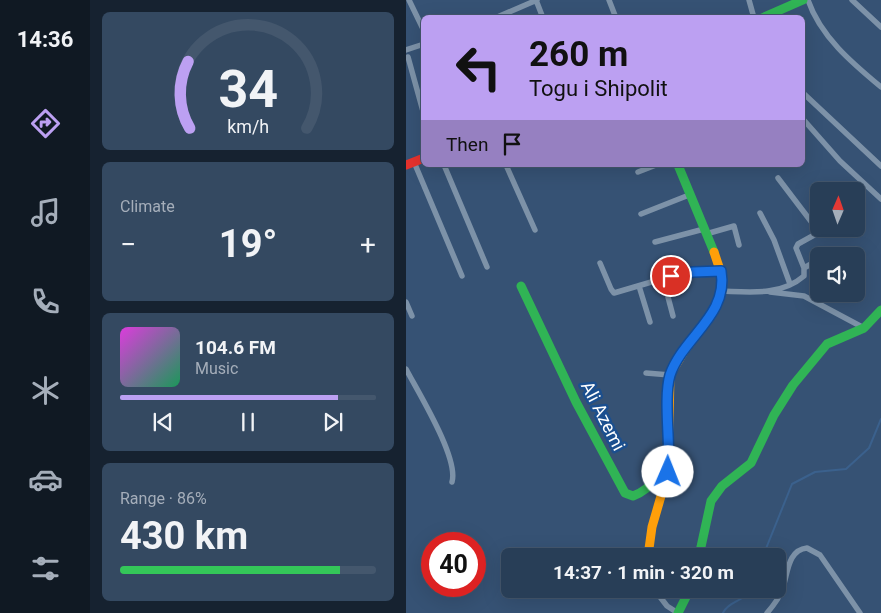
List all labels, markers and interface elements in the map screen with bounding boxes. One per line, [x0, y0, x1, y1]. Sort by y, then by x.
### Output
text: 14:36 [17, 27, 73, 52]
text: 260 m [529, 34, 628, 75]
icon: left [446, 35, 511, 100]
text: 34 [218, 59, 278, 120]
text: Togu i Shipolit [529, 76, 668, 101]
icon: directions [28, 106, 63, 141]
text: km/h [227, 116, 269, 137]
icon: arrive [498, 130, 526, 158]
text: Then [446, 133, 488, 156]
north arrow [810, 182, 865, 238]
map controls [810, 182, 865, 302]
icon: music [28, 195, 63, 230]
text: Climate [120, 197, 175, 216]
text: 19° [219, 222, 277, 266]
text: − [120, 228, 136, 261]
text: + [360, 228, 376, 261]
button: sound [810, 247, 865, 302]
pin [650, 255, 692, 297]
icon: arrive [657, 262, 685, 290]
icon: phone [28, 284, 63, 319]
text: 104.6 FM [195, 336, 276, 359]
text: Music [195, 359, 238, 378]
icon: climate [28, 373, 63, 408]
street label: Ali Azemi [577, 377, 630, 454]
icon: previous [149, 408, 177, 436]
icon: pause [234, 408, 262, 436]
icon: next [319, 408, 347, 436]
position arrow [641, 445, 693, 497]
icon: car [28, 462, 63, 497]
text: Range · 86% [120, 489, 207, 508]
text: 430 km [120, 514, 248, 558]
speed limit sign: 40 [421, 532, 486, 597]
icon: filters [28, 551, 63, 586]
text: 14:37 · 1 min · 320 m [553, 561, 734, 584]

